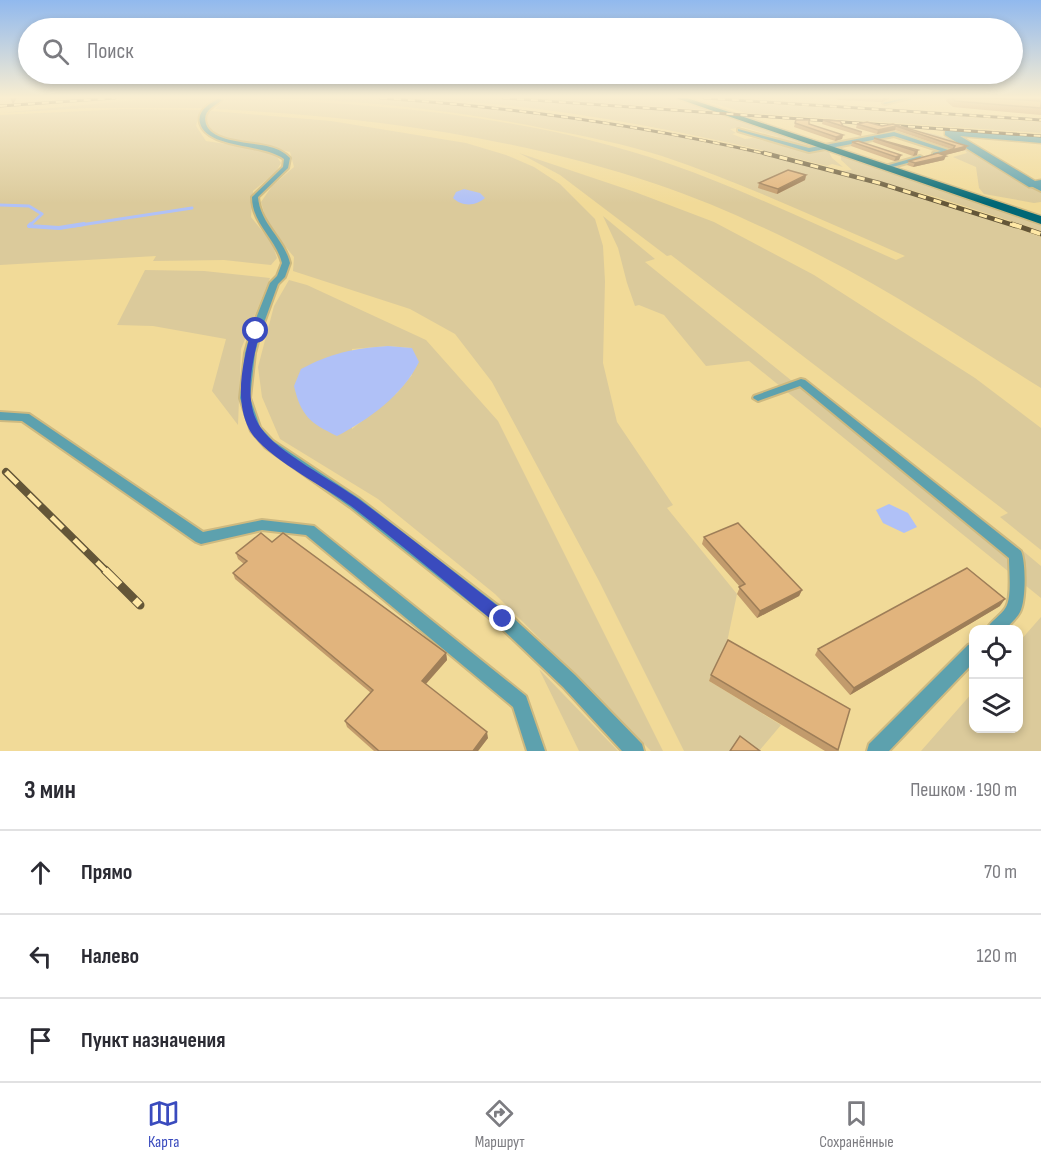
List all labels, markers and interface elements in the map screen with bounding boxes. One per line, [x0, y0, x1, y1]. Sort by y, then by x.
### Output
search box [18, 18, 1023, 84]
icon: search [39, 35, 72, 68]
text: Поиск [87, 38, 133, 65]
route start [242, 317, 268, 343]
route end [489, 605, 515, 631]
map controls [969, 625, 1023, 733]
button: locate [969, 625, 1023, 679]
button: layers [969, 679, 1023, 733]
text: 3 мин [24, 775, 76, 806]
text: Пешком · 190 m [910, 778, 1017, 802]
icon: ahead [24, 856, 57, 889]
text: Прямо [81, 859, 132, 886]
text: 70 m [984, 860, 1017, 884]
icon: left [24, 940, 57, 973]
text: Налево [81, 943, 139, 970]
text: 120 m [977, 944, 1017, 968]
icon: arrive [24, 1024, 57, 1057]
text: Пункт назначения [81, 1027, 225, 1054]
tab: Карта [147, 1097, 180, 1152]
tab: Маршрут [475, 1097, 525, 1152]
tab: Сохранённые [819, 1097, 894, 1152]

